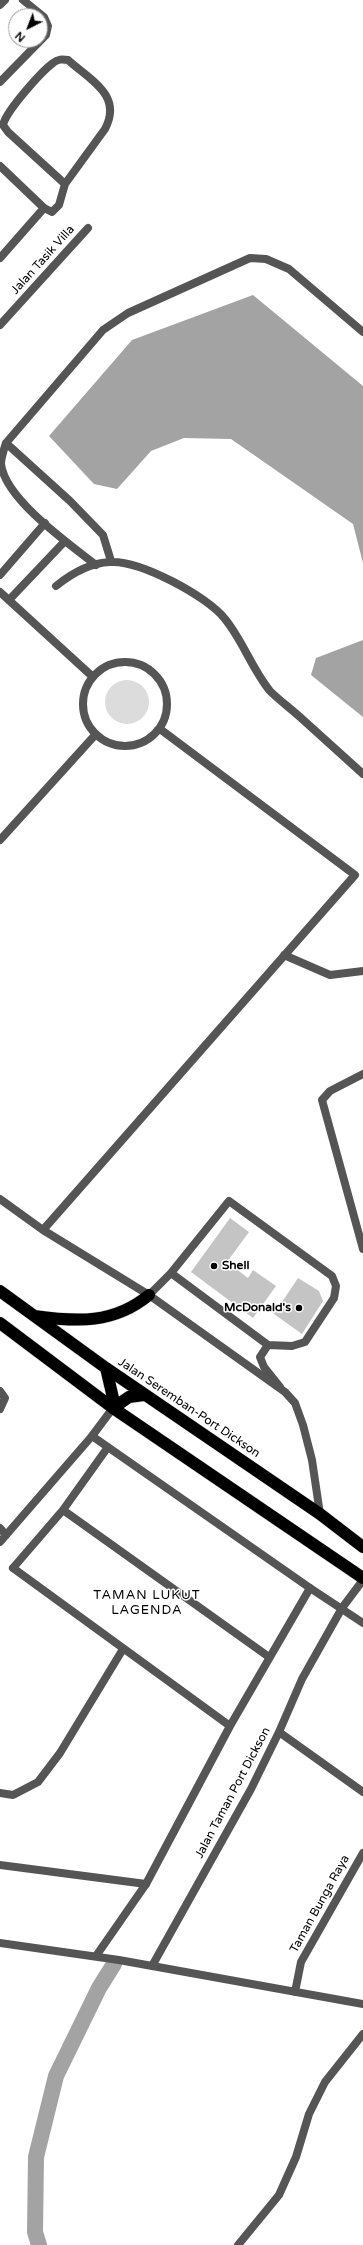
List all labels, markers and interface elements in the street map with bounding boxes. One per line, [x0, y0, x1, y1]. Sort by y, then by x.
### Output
north arrow [8, 8, 48, 48]
text: N [13, 29, 28, 44]
street label: Jalan Tasik Villa [8, 223, 78, 297]
place label: Shell [222, 1259, 249, 1273]
marker: Shell [209, 1261, 219, 1271]
place label: McDonald's [224, 1301, 291, 1315]
marker: McDonald's [294, 1303, 304, 1313]
street label: Jalan Seremban-Port Dickson [115, 1355, 263, 1461]
district label: TAMAN LUKUT LAGENDA [93, 1588, 201, 1619]
street label: Jalan Taman Port Dickson [192, 1725, 274, 1861]
street label: Taman Bunga Raya [287, 1852, 353, 1956]

